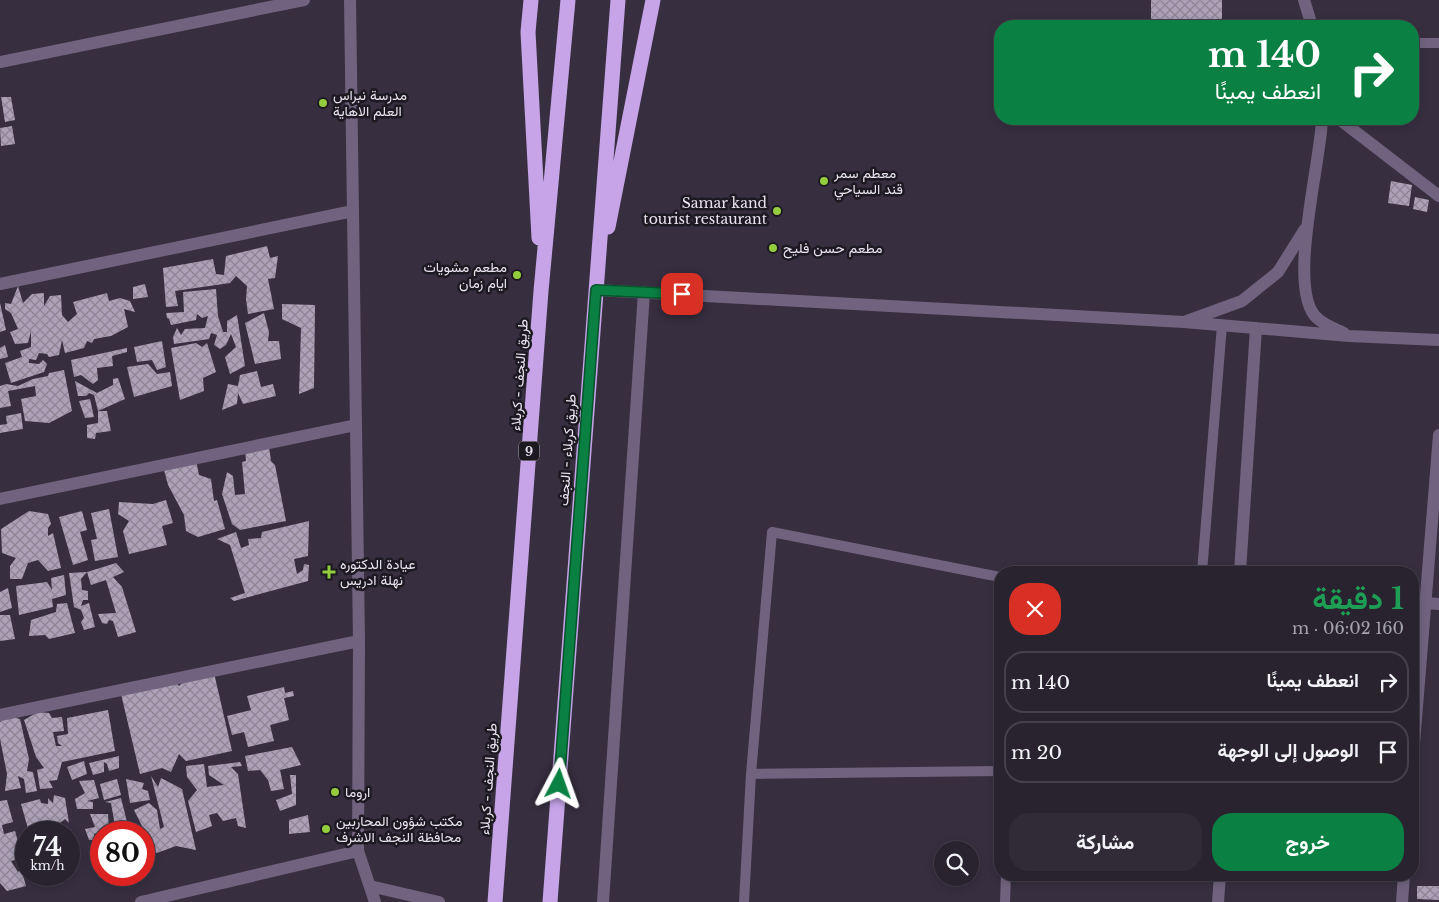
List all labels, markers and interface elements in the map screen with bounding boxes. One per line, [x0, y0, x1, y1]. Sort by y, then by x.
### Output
text: 140 m [1208, 33, 1321, 76]
icon: right [1339, 40, 1404, 105]
text: انعطف يمينًا [1215, 78, 1321, 105]
place label: مدرسة نبراس العلم الاهاية [333, 86, 407, 120]
marker: مدرسة نبراس العلم الاهاية [317, 97, 329, 109]
place label: معطم سمر قند السياحي [833, 164, 903, 201]
marker: معطم سمر قند السياحي [818, 175, 830, 187]
place label: Samar kand tourist restaurant [643, 194, 768, 228]
marker: Samar kand tourist restaurant [771, 205, 783, 217]
place label: مطعم حسن فليح [783, 239, 882, 259]
marker: مطعم حسن فليح [767, 242, 779, 254]
place label: مطعم مشويات ايام زمان [423, 258, 507, 292]
marker: مطعم مشويات ايام زمان [511, 269, 523, 281]
pin [661, 273, 703, 315]
icon: arrive [668, 280, 696, 308]
street label: طريق النجف - کربلاء [506, 318, 532, 432]
street label: طريق کربلاء - النجف [554, 393, 580, 507]
road number: 9 [519, 442, 539, 461]
place label: عيادة الدكتوره نهلة ادريس [340, 555, 416, 589]
marker: عيادة الدكتوره نهلة ادريس [322, 565, 336, 579]
text: 1 دقيقة [1312, 580, 1404, 617]
button: close [1009, 583, 1061, 635]
text: 160 m · 06:02 [1292, 618, 1404, 638]
icon: right [1374, 668, 1402, 696]
text: انعطف يمينًا [1266, 669, 1359, 692]
text: 140 m [1011, 671, 1070, 694]
street label: طريق النجف - کربلاء [475, 722, 501, 836]
icon: arrive [1374, 738, 1402, 766]
text: الوصول إلى الوجهة [1218, 739, 1359, 762]
text: 20 m [1011, 741, 1062, 764]
position arrow [532, 757, 584, 809]
place label: اروما [345, 783, 370, 801]
marker: اروما [329, 786, 341, 798]
place label: مكتب شؤون المحاربين محافظة النجف الاشرف [336, 812, 462, 846]
button: مشاركة [1009, 813, 1202, 871]
button: خروج [1212, 813, 1404, 871]
speed limit sign: 80 [90, 821, 155, 886]
marker: مكتب شؤون المحاربين محافظة النجف الاشرف [320, 823, 332, 835]
text: 74 [33, 832, 62, 863]
map controls [934, 841, 979, 886]
button: search [934, 841, 979, 886]
text: km/h [30, 858, 65, 873]

